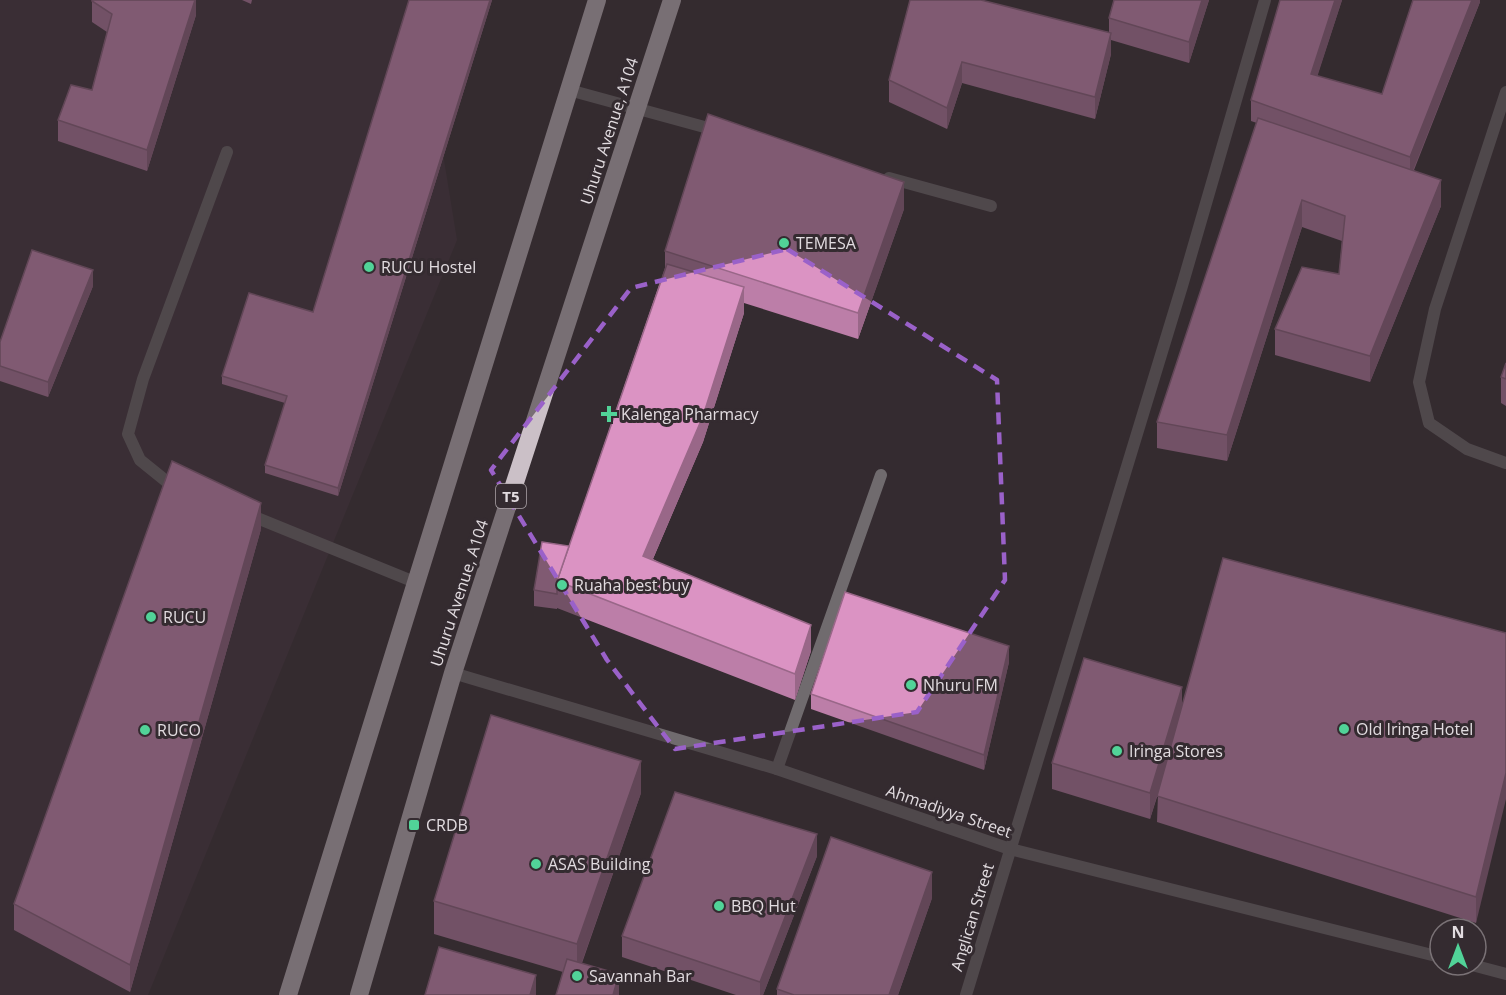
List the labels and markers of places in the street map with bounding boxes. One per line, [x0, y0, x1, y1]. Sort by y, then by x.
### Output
place label: TEMESA [796, 232, 857, 254]
marker: TEMESA [777, 236, 791, 250]
place label: RUCU Hostel [381, 256, 476, 278]
marker: RUCU Hostel [362, 260, 376, 274]
place label: Kalenga Pharmacy [621, 403, 759, 425]
marker: Kalenga Pharmacy [602, 407, 616, 421]
place label: Ruaha best buy [574, 574, 690, 596]
marker: Ruaha best buy [555, 578, 569, 592]
place label: RUCU [163, 606, 206, 628]
marker: RUCU [144, 610, 158, 624]
place label: Nhuru FM [923, 674, 998, 696]
marker: Nhuru FM [904, 678, 918, 692]
place label: Old Iringa Hotel [1356, 718, 1473, 740]
place label: RUCO [157, 719, 201, 741]
marker: Old Iringa Hotel [1337, 722, 1351, 736]
marker: RUCO [138, 723, 152, 737]
place label: Iringa Stores [1129, 740, 1223, 762]
marker: Iringa Stores [1110, 744, 1124, 758]
place label: CRDB [426, 814, 468, 836]
marker: CRDB [407, 818, 421, 832]
place label: ASAS Building [548, 853, 651, 875]
marker: ASAS Building [529, 857, 543, 871]
place label: BBQ Hut [731, 895, 796, 917]
marker: BBQ Hut [712, 899, 726, 913]
place label: Savannah Bar [589, 965, 692, 987]
marker: Savannah Bar [570, 969, 584, 983]

